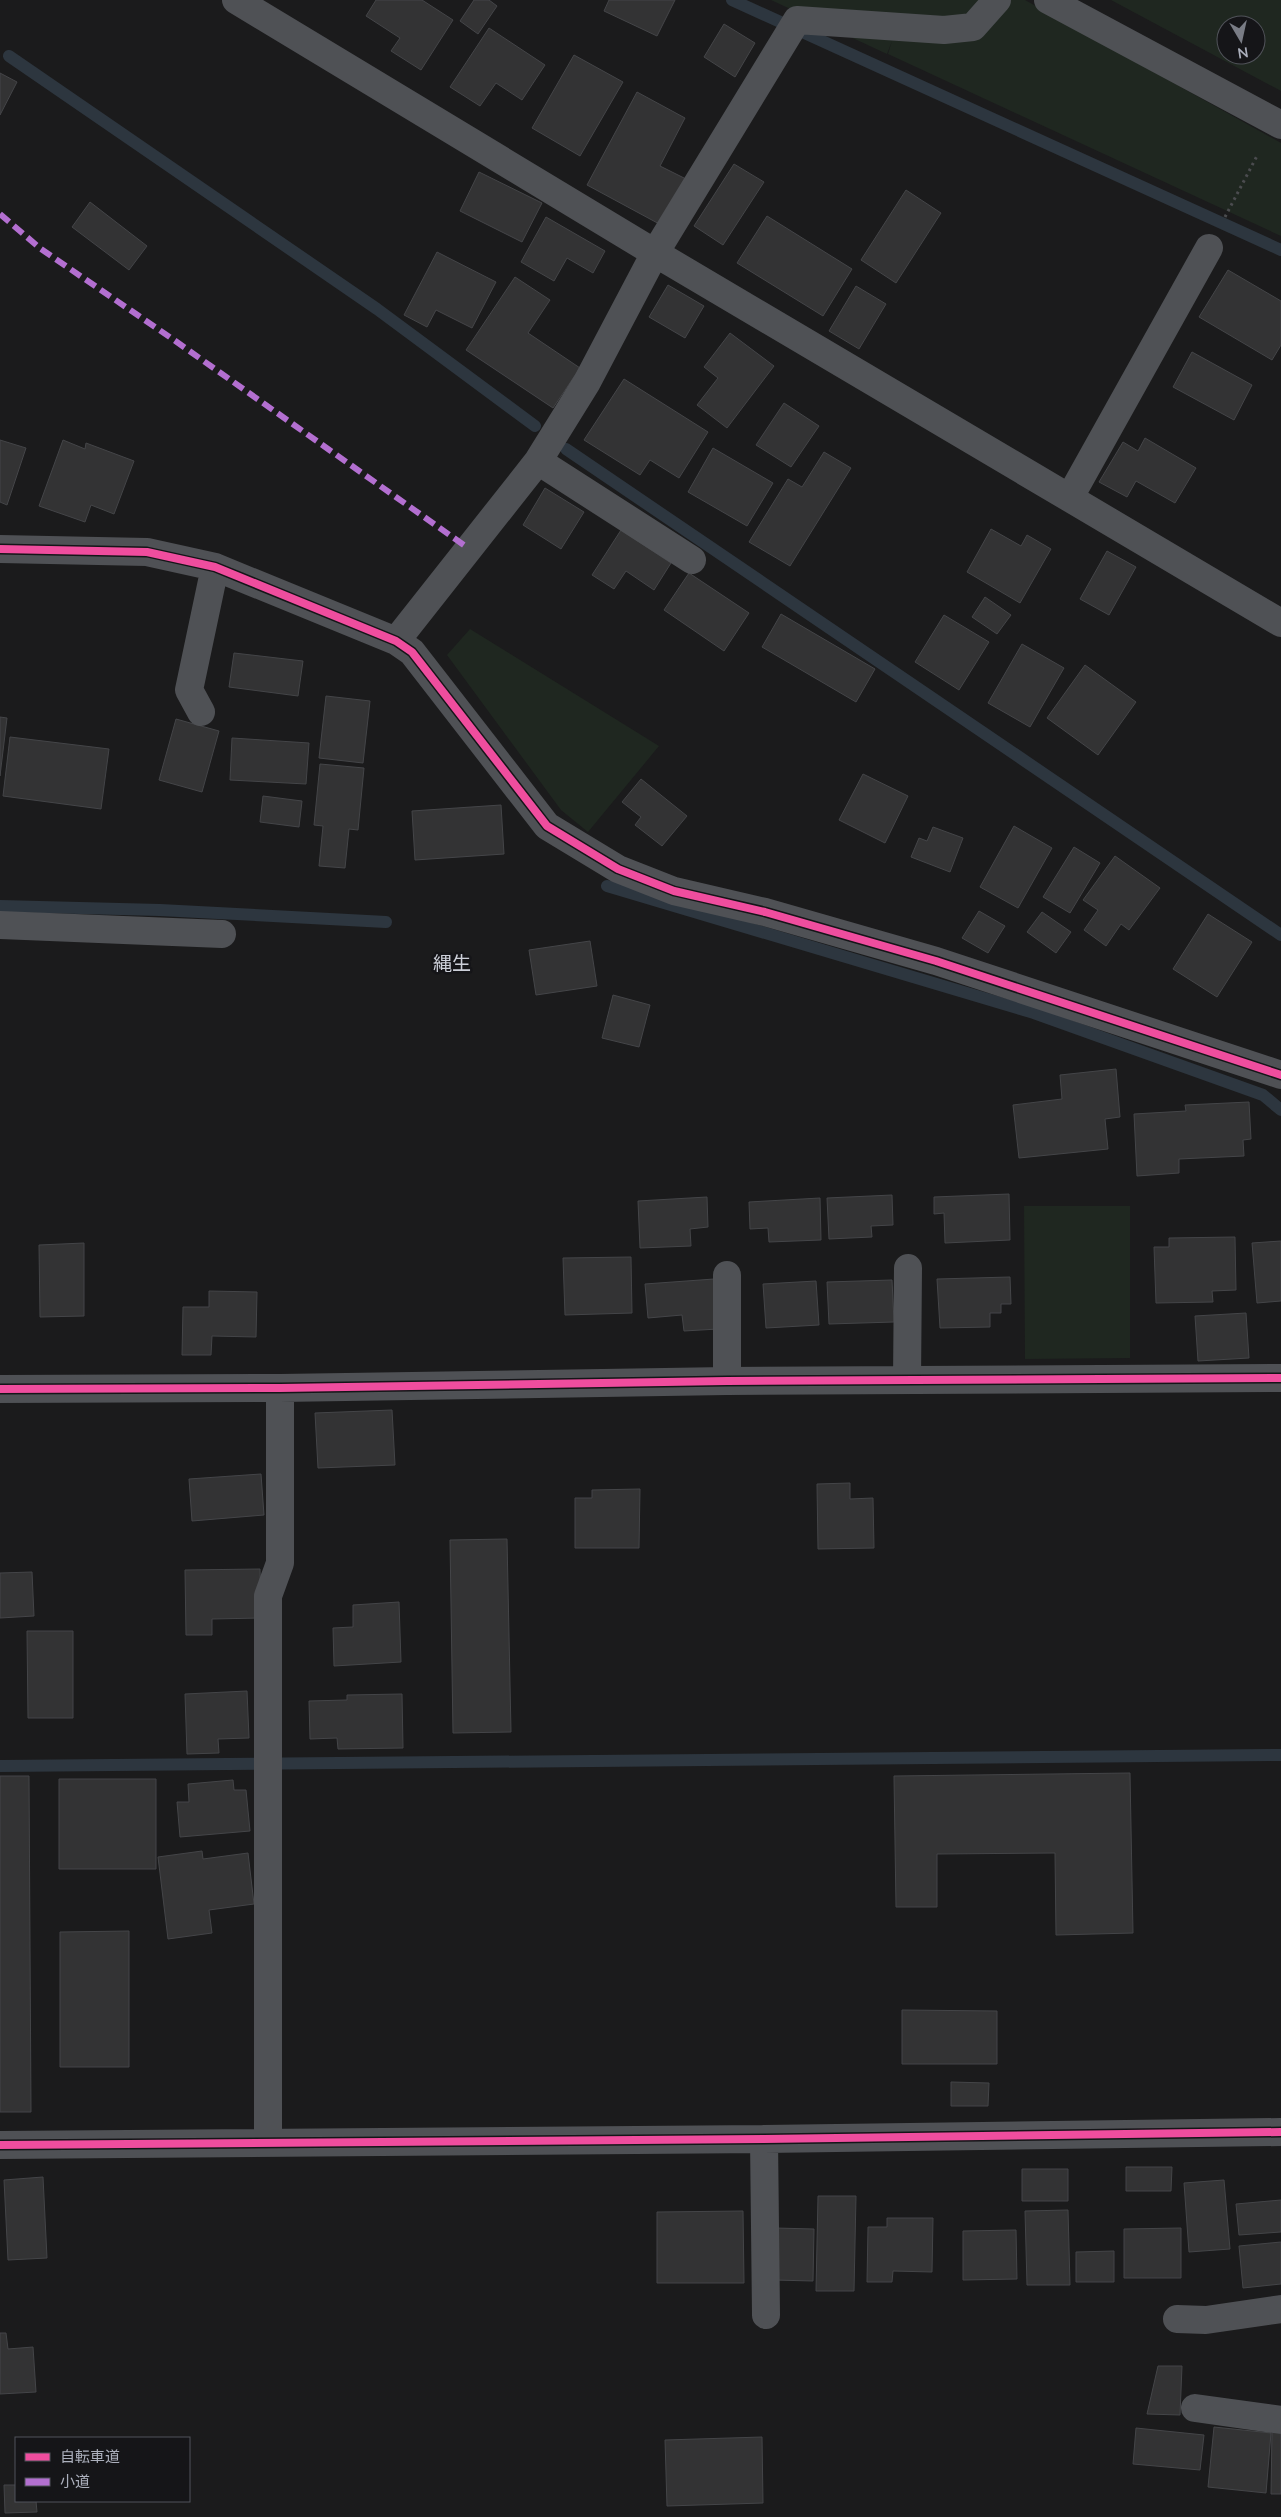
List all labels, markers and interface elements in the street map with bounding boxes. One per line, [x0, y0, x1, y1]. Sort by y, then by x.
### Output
north arrow [1216, 15, 1266, 65]
text: N [1236, 44, 1250, 63]
district label: 縄生 [433, 951, 471, 974]
legend [15, 2437, 190, 2502]
text: 自転車道 [60, 2447, 120, 2465]
text: 小道 [60, 2472, 90, 2490]

